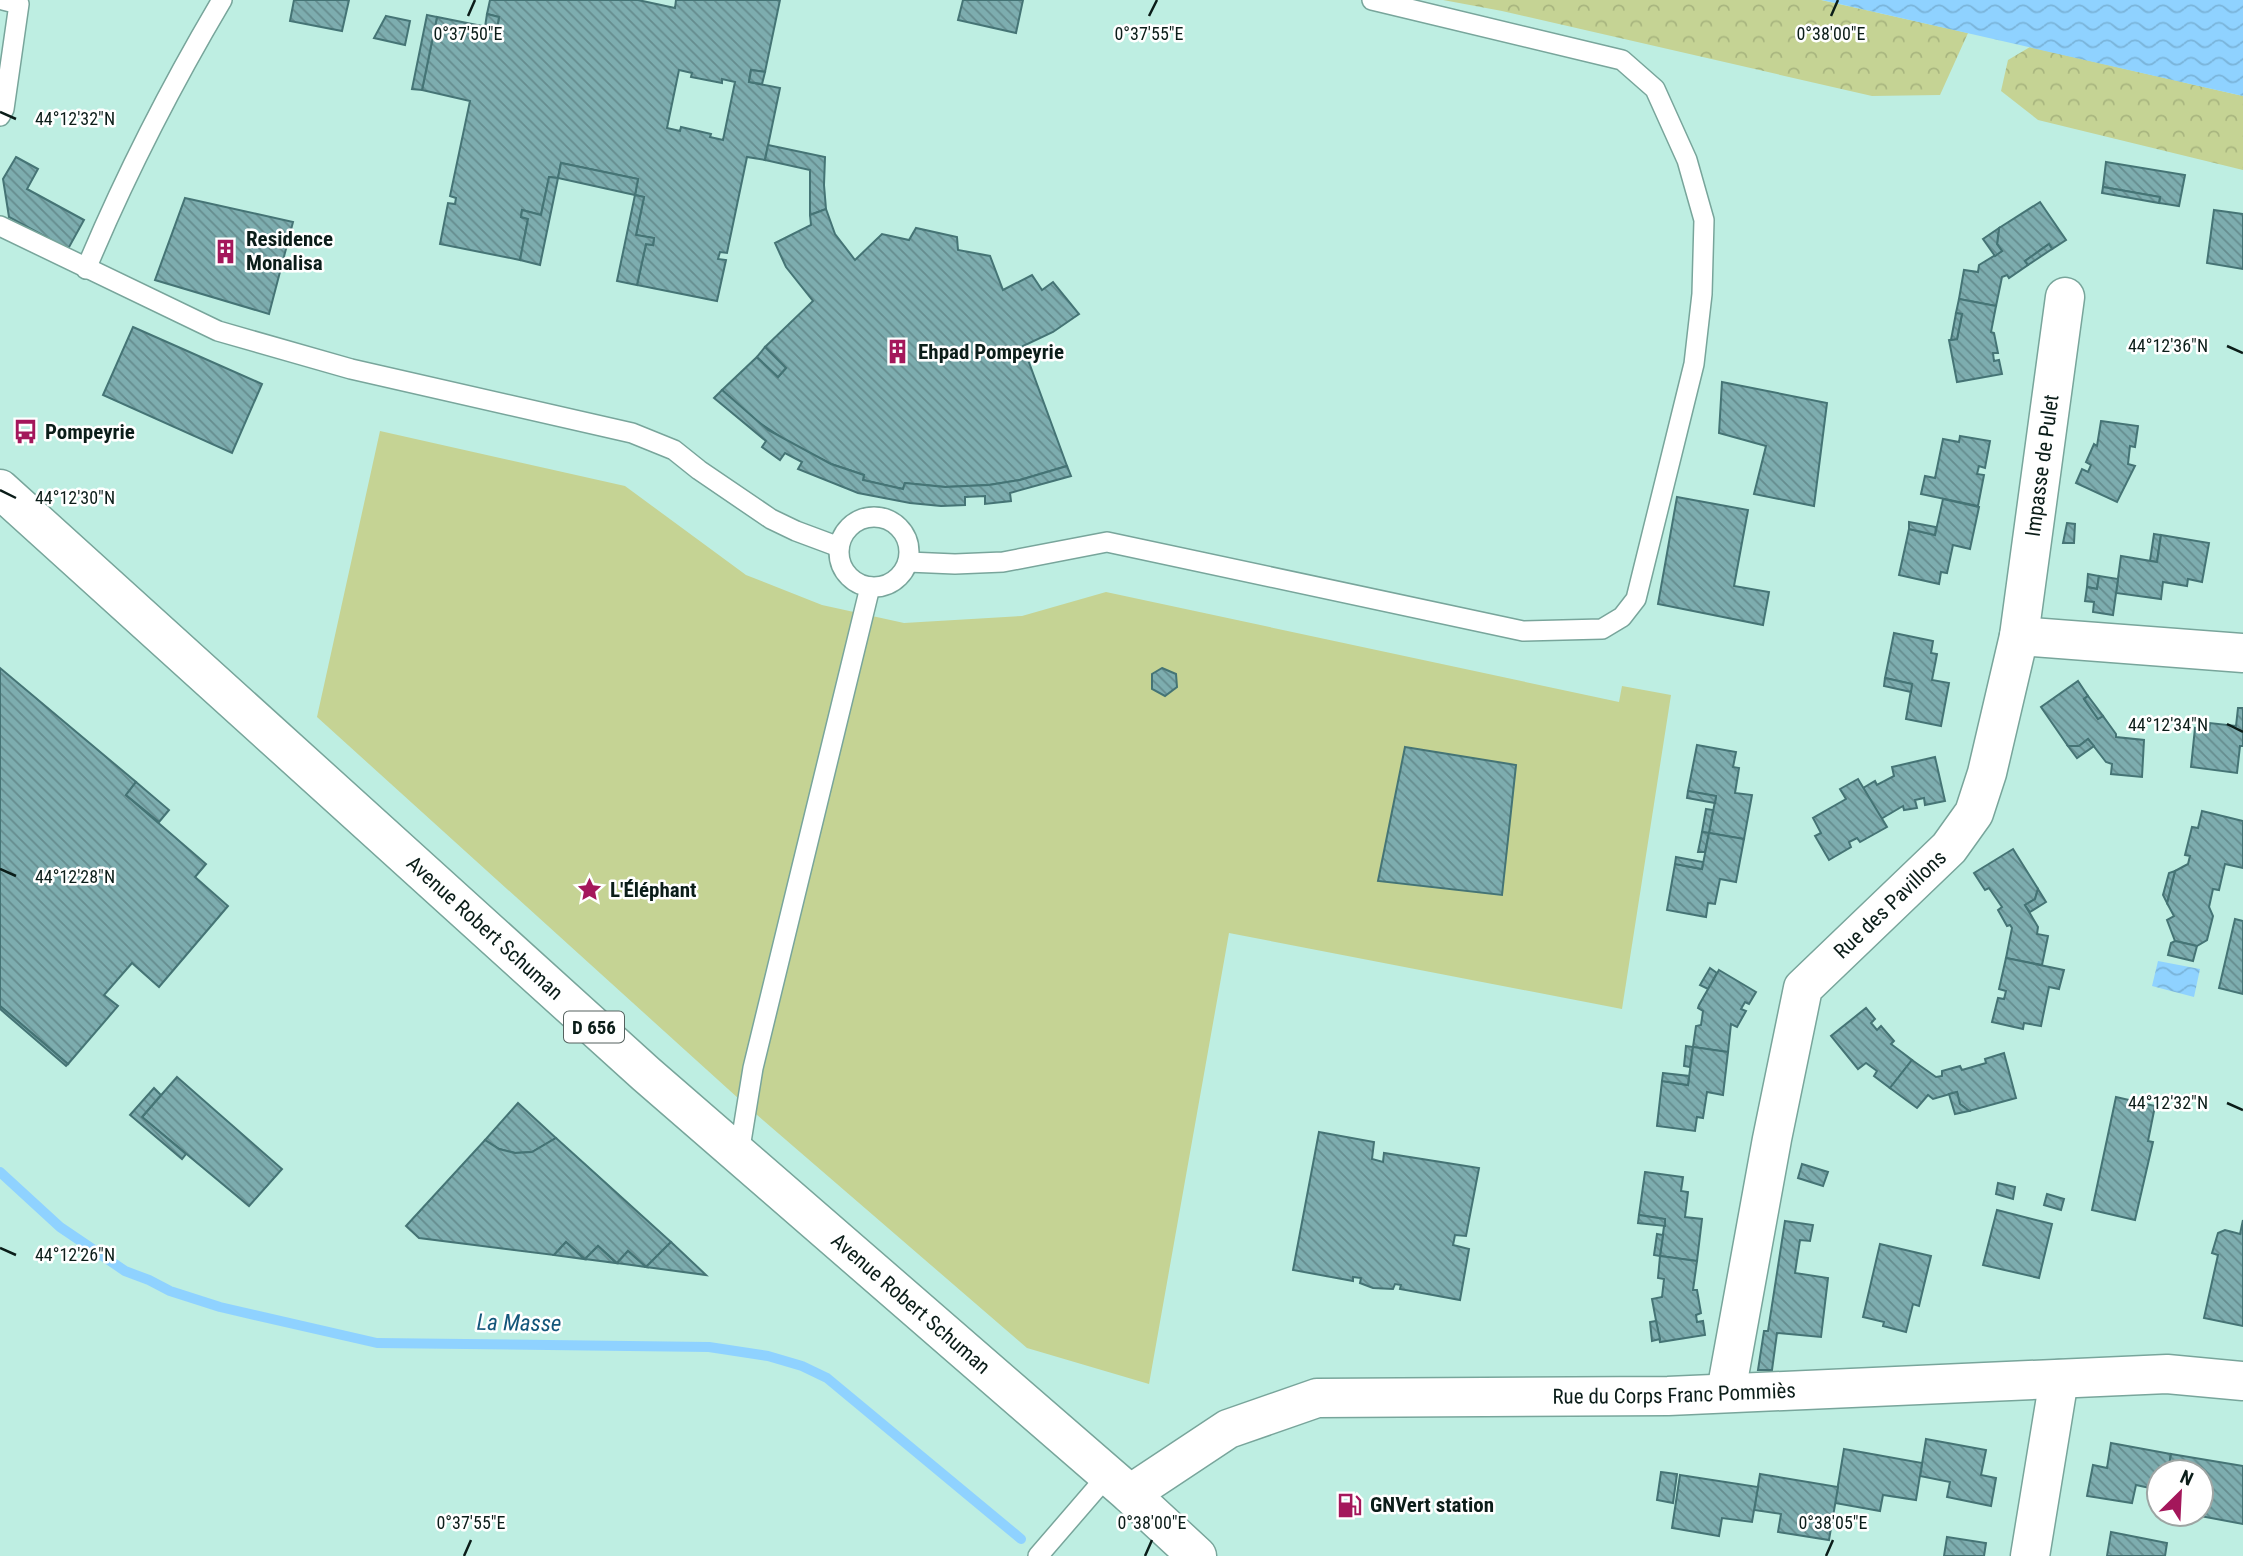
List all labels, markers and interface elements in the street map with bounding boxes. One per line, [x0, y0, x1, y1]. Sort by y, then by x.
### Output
text: 0°37'50"E [433, 23, 503, 44]
text: 0°37'55"E [1114, 23, 1184, 44]
text: 0°38'00"E [1796, 23, 1866, 44]
text: 44°12'32"N [35, 108, 115, 129]
place label: Residence Monalisa [246, 227, 333, 275]
building icon: Residence Monalisa [212, 237, 240, 265]
text: 44°12'36"N [2128, 335, 2208, 356]
building icon: Ehpad Pompeyrie [884, 338, 912, 366]
place label: Ehpad Pompeyrie [918, 340, 1064, 364]
street label: Impasse de Pulet [2021, 393, 2064, 538]
bus stop icon: Pompeyrie [11, 418, 39, 446]
place label: Pompeyrie [45, 420, 135, 444]
text: 44°12'30"N [35, 487, 115, 508]
text: 44°12'34"N [2128, 714, 2208, 735]
street label: Rue des Pavillons [1829, 845, 1951, 964]
street label: Avenue Robert Schuman [402, 851, 568, 1005]
text: 44°12'28"N [35, 866, 115, 887]
place icon: L'Éléphant [576, 876, 604, 904]
place label: L'Éléphant [610, 878, 697, 902]
road number: D 656 [564, 1012, 624, 1042]
text: 44°12'32"N [2128, 1092, 2208, 1113]
street label: Avenue Robert Schuman [827, 1228, 995, 1379]
text: 44°12'26"N [35, 1244, 115, 1265]
water label: La Masse [476, 1309, 562, 1337]
street label: Rue du Corps Franc Pommiès [1552, 1378, 1796, 1409]
north arrow [2145, 1458, 2215, 1528]
text: N [2177, 1465, 2197, 1491]
fuel station icon: GNVert station [1336, 1491, 1364, 1519]
place label: GNVert station [1370, 1493, 1494, 1517]
text: 0°37'55"E [436, 1512, 506, 1533]
text: 0°38'00"E [1117, 1512, 1187, 1533]
text: 0°38'05"E [1798, 1512, 1868, 1533]

